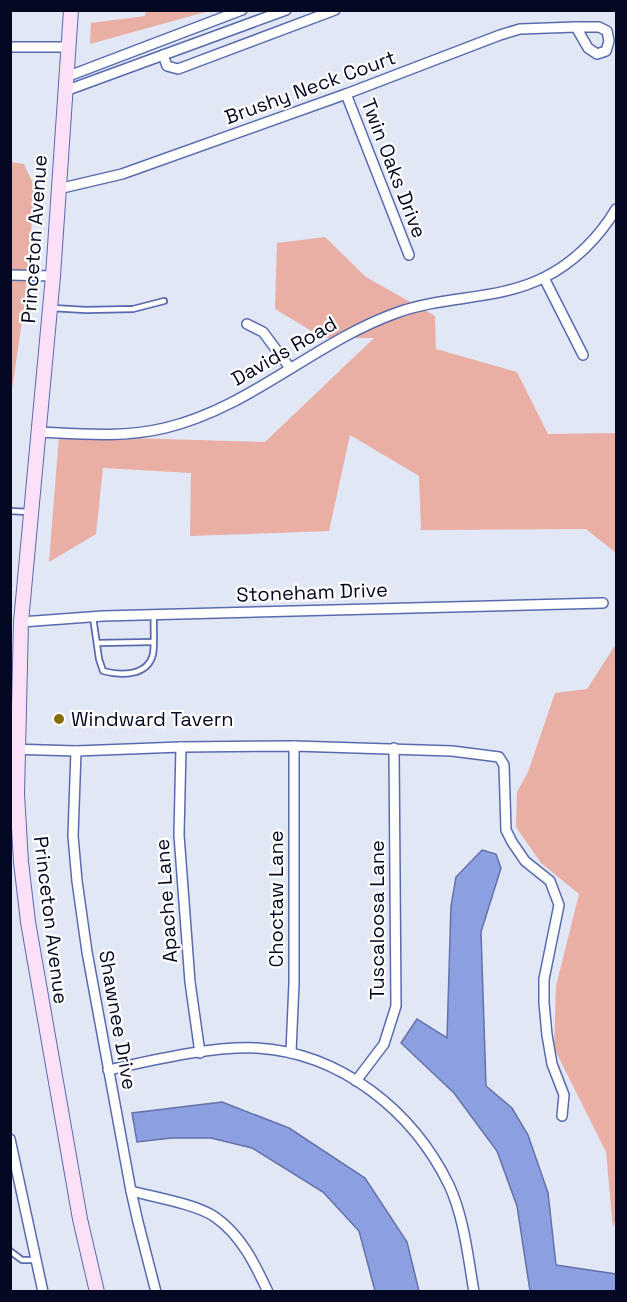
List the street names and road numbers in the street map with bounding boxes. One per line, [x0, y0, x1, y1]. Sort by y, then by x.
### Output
street label: Brushy Neck Court [221, 44, 399, 130]
street label: Twin Oaks Drive [355, 94, 433, 242]
street label: Princeton Avenue [15, 154, 53, 324]
street label: Davids Road [227, 310, 341, 392]
street label: Stoneham Drive [236, 576, 388, 608]
street label: Choctaw Lane [263, 830, 289, 968]
street label: Princeton Avenue [28, 834, 74, 1006]
street label: Apache Lane [149, 838, 183, 964]
street label: Tuscaloosa Lane [364, 840, 390, 1000]
street label: Shawnee Drive [93, 948, 143, 1092]

